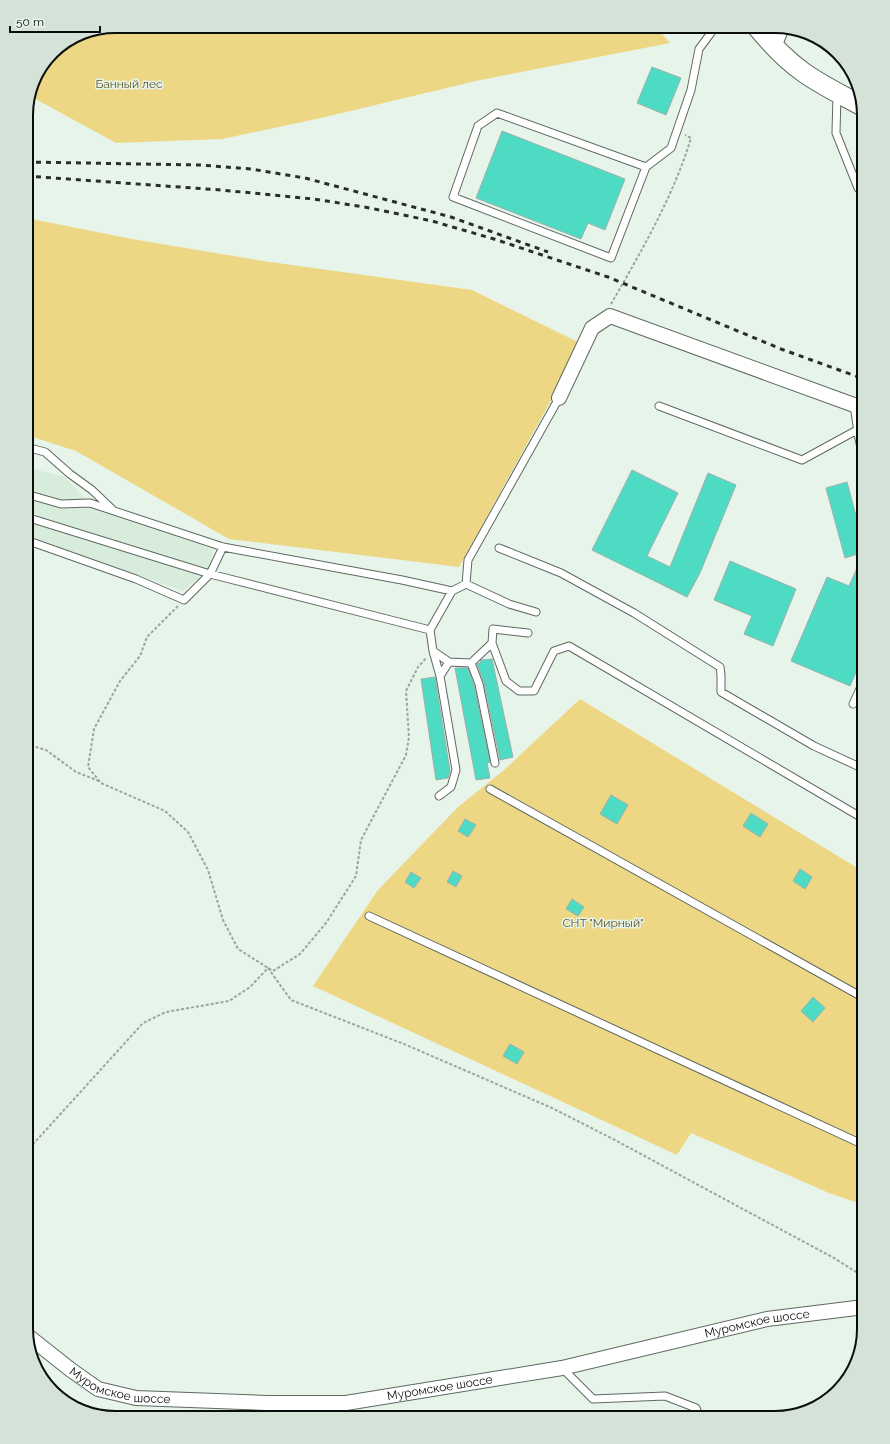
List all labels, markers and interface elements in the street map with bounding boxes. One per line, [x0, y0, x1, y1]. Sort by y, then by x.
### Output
scale bar [10, 8, 100, 34]
text: 50 m [16, 15, 44, 29]
park label: Банный лес [95, 77, 163, 91]
park label: СНТ "Мирный" [562, 916, 644, 930]
street label: Муромское шоссе [703, 1307, 810, 1341]
street label: Муромское шоссе [67, 1364, 171, 1406]
street label: Муромское шоссе [386, 1372, 494, 1403]

